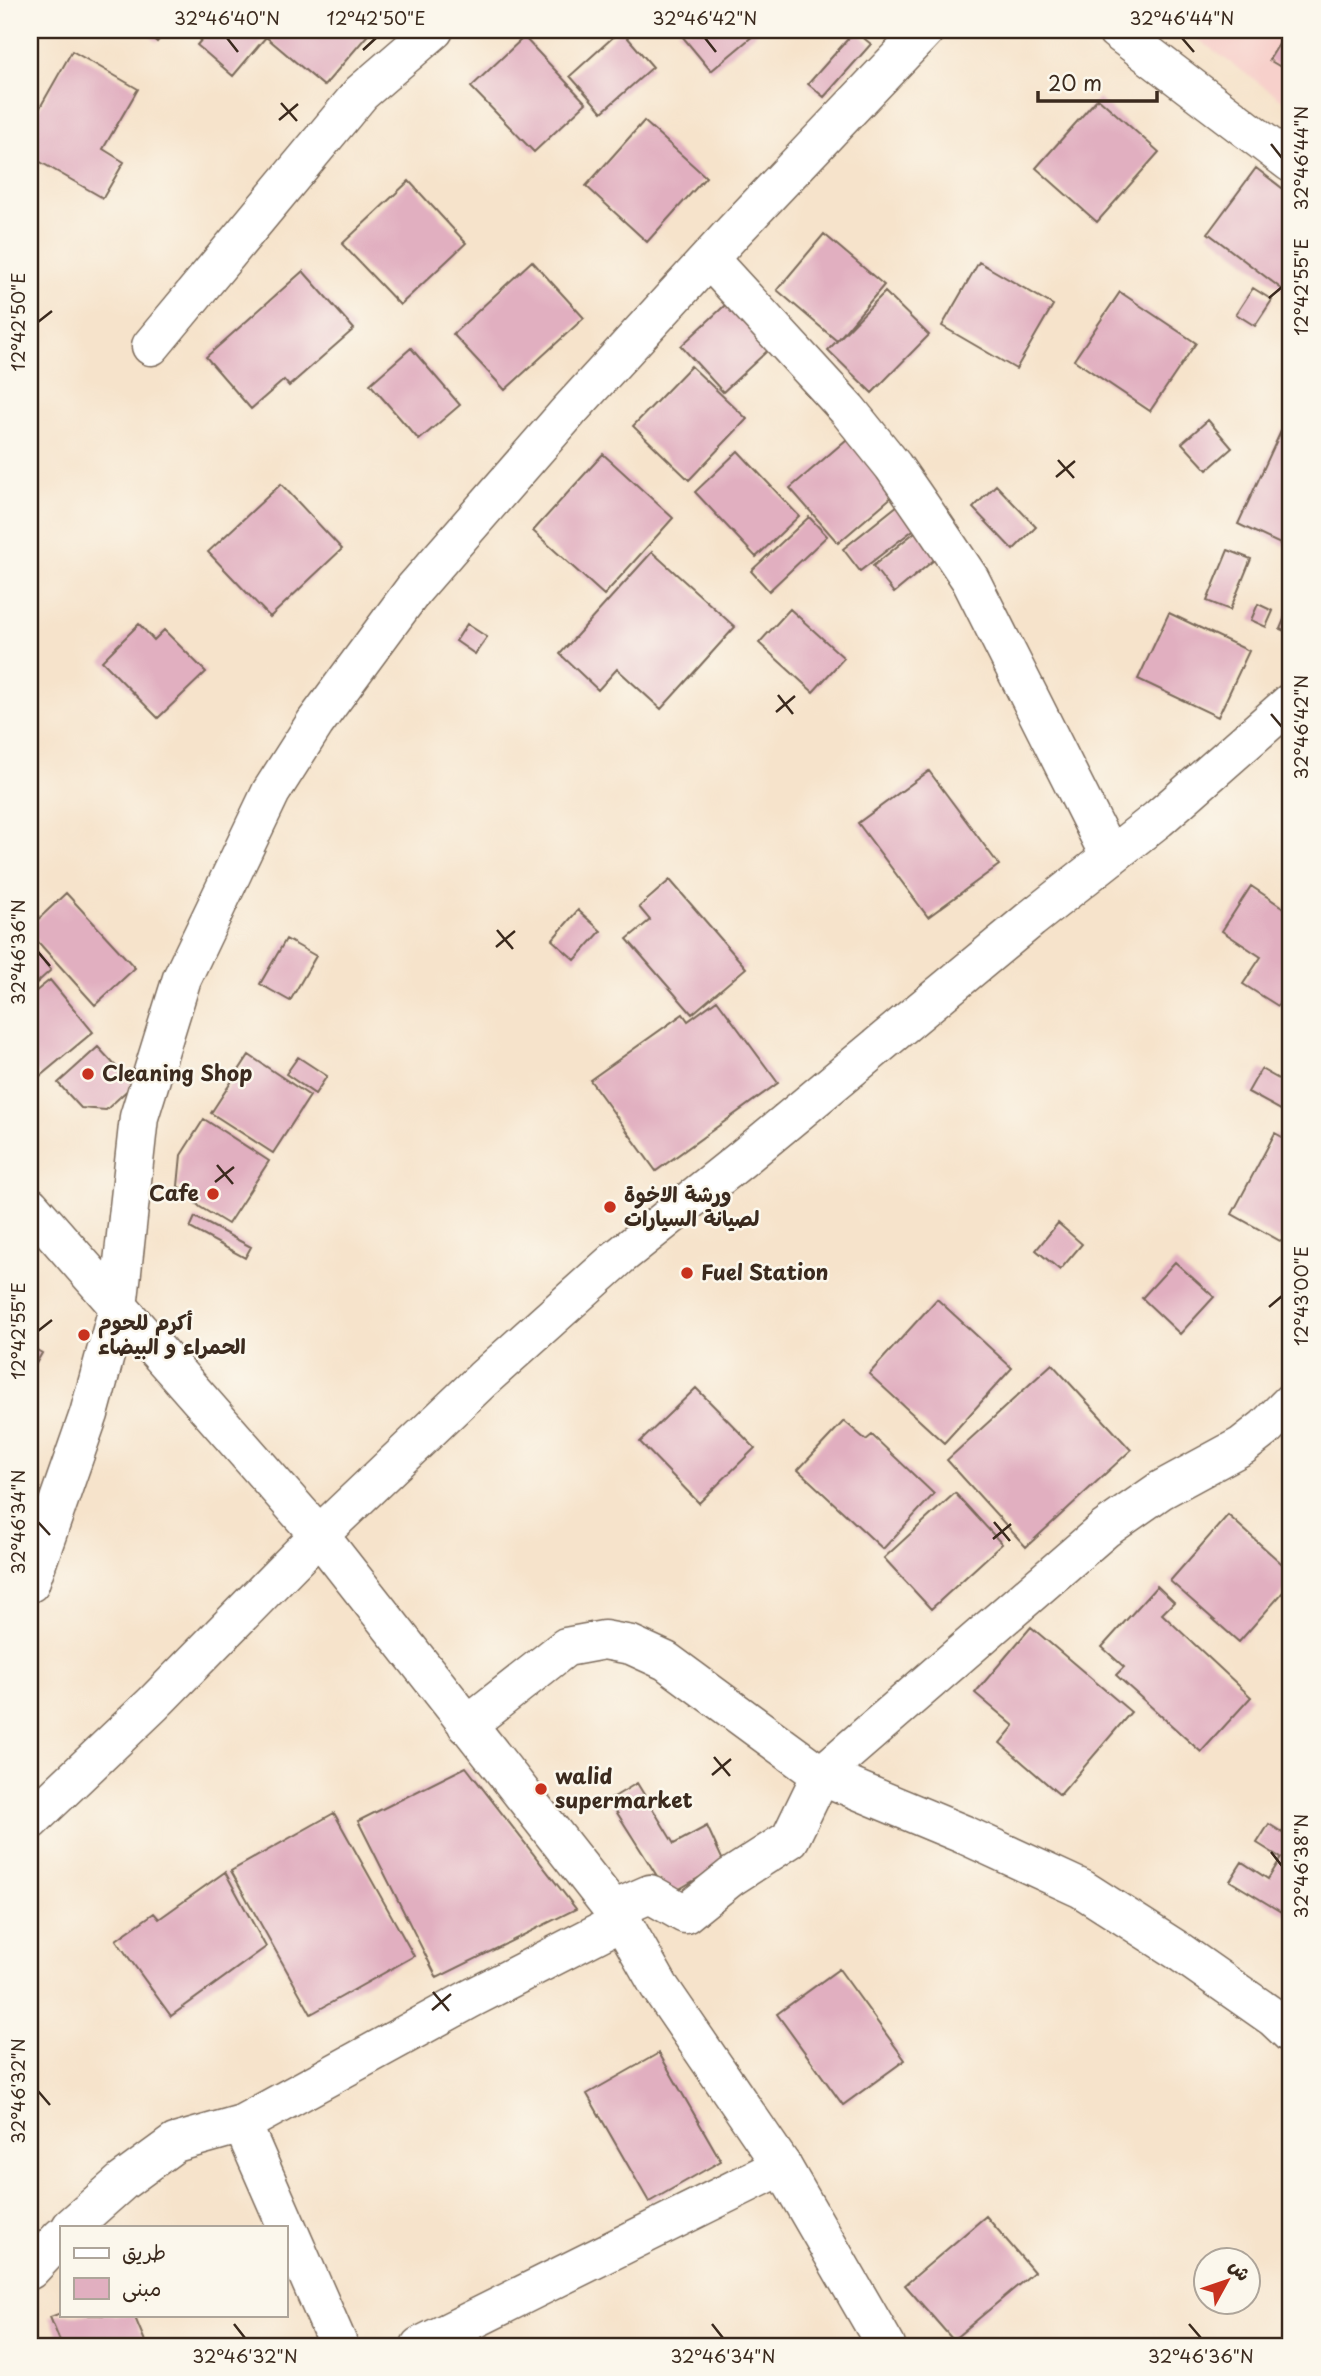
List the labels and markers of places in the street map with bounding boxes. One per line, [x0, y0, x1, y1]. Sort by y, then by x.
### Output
place label: Cleaning Shop [102, 1056, 252, 1088]
marker: Cleaning Shop [80, 1066, 96, 1082]
place label: Cafe [149, 1176, 199, 1208]
place label: ورشة الاخوة لصيانة السيارات [624, 1177, 759, 1233]
marker: Cafe [205, 1186, 221, 1202]
marker: ورشة الاخوة لصيانة السيارات [602, 1199, 618, 1215]
place label: Fuel Station [701, 1255, 828, 1287]
marker: Fuel Station [679, 1265, 695, 1281]
place label: أكرم للحوم الحمراء و البيضاء [98, 1305, 246, 1361]
marker: أكرم للحوم الحمراء و البيضاء [76, 1327, 92, 1343]
place label: walid supermarket [555, 1759, 693, 1815]
marker: walid supermarket [533, 1781, 549, 1797]

